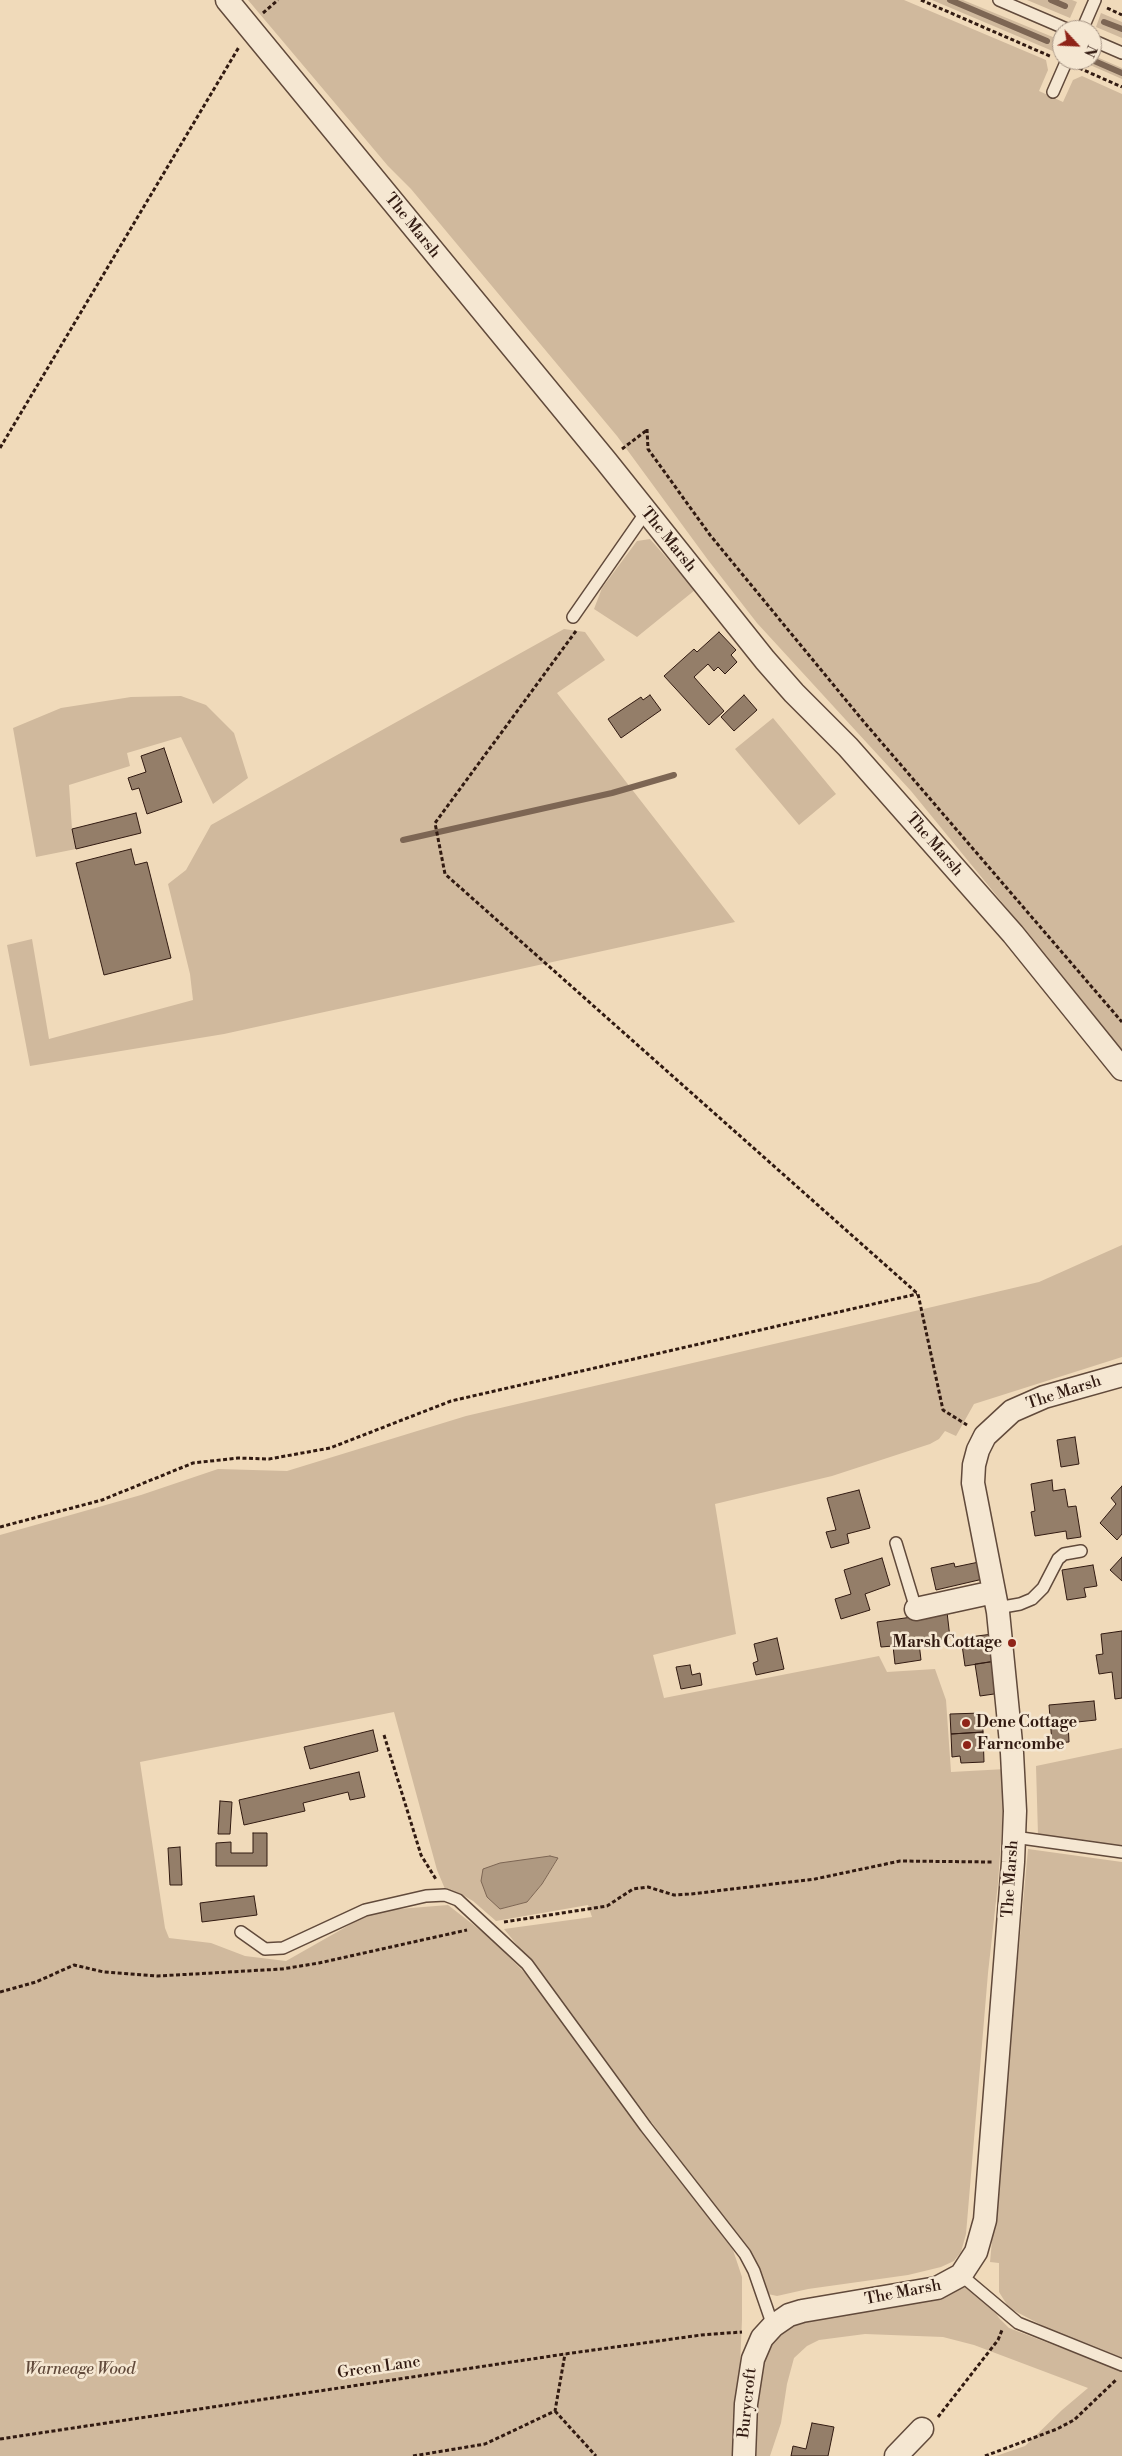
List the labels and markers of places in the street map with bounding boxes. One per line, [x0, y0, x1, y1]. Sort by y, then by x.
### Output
place label: Marsh Cottage [892, 1633, 1002, 1653]
marker: Marsh Cottage [1006, 1637, 1018, 1649]
place label: Dene Cottage [976, 1713, 1077, 1733]
marker: Dene Cottage [960, 1717, 972, 1729]
place label: Farncombe [977, 1735, 1064, 1755]
marker: Farncombe [961, 1739, 973, 1751]

